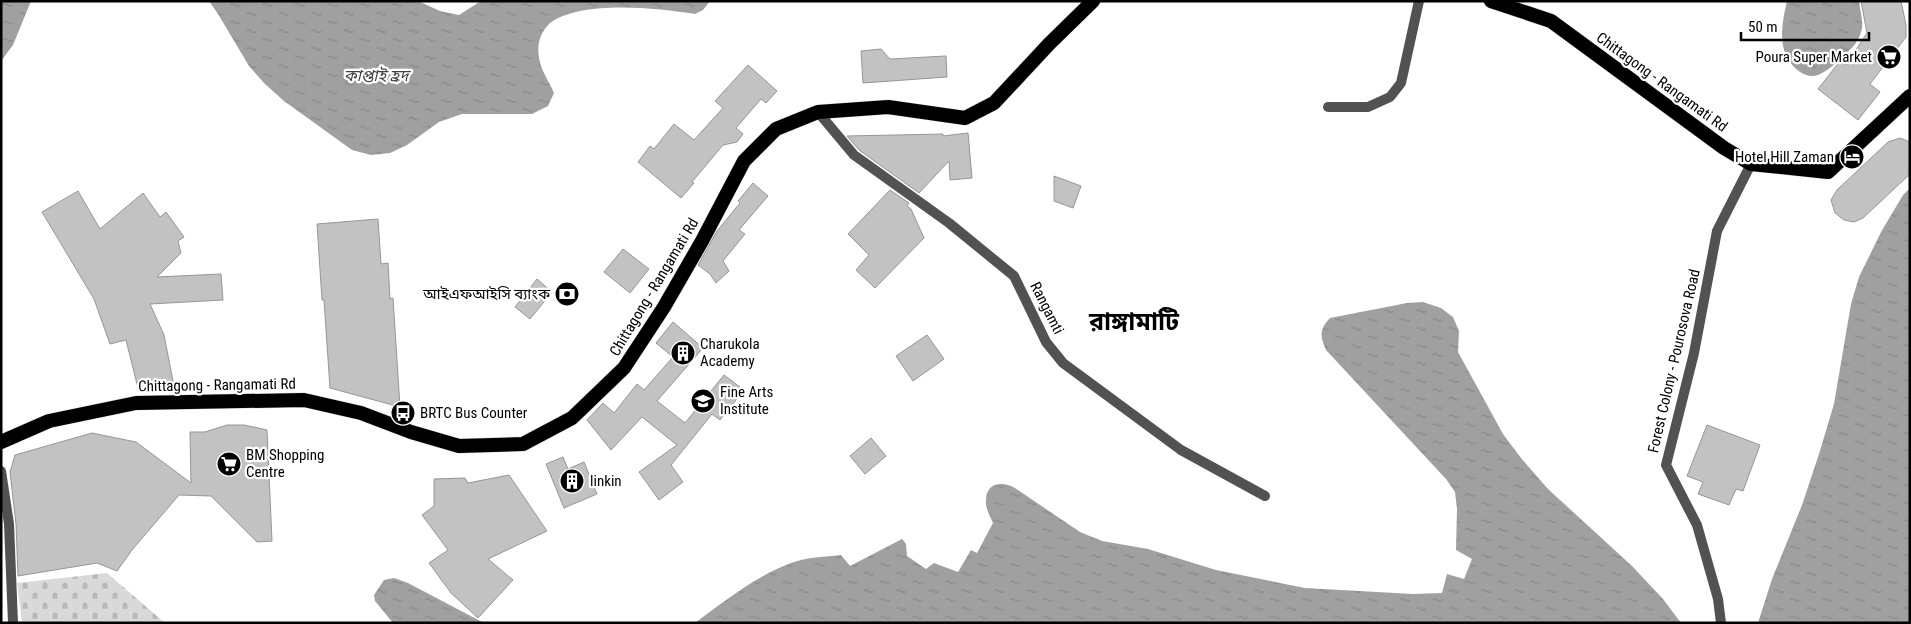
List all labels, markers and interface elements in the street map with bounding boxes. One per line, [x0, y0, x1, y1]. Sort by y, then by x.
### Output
scale bar [1741, 10, 1868, 42]
text: 50 m [1748, 18, 1778, 36]
street label: Chittagong - Rangamati Rd [1593, 28, 1731, 136]
supermarket icon: Poura Super Market [1876, 44, 1902, 70]
place label: Poura Super Market [1755, 48, 1872, 66]
water label: কাপ্তাই হ্রদ [344, 66, 411, 85]
hotel icon: Hotel Hill Zaman [1839, 144, 1865, 170]
place label: Hotel Hill Zaman [1735, 148, 1834, 166]
street label: Chittagong - Rangamati Rd [606, 215, 702, 359]
street label: Forest Colony - Pourosova Road [1644, 267, 1704, 455]
street label: Rangamti [1026, 279, 1068, 337]
bank icon: আইএফআইসি ব্যাংক [554, 281, 580, 307]
place label: আইএফআইসি ব্যাংক [422, 285, 551, 303]
district label: রাঙ্গামাটি [1088, 307, 1180, 336]
place label: Charukola Academy [700, 335, 760, 370]
building icon: Charukola Academy [670, 340, 696, 366]
street label: Chittagong - Rangamati Rd [138, 375, 296, 395]
place label: Fine Arts Institute [720, 383, 773, 418]
school or university icon: Fine Arts Institute [690, 388, 716, 414]
bus stop icon: BRTC Bus Counter [390, 400, 416, 426]
place label: BRTC Bus Counter [420, 404, 528, 422]
place label: BM Shopping Centre [246, 446, 324, 481]
supermarket icon: BM Shopping Centre [216, 451, 242, 477]
building icon: linkin [559, 468, 585, 494]
place label: linkin [590, 472, 622, 490]

